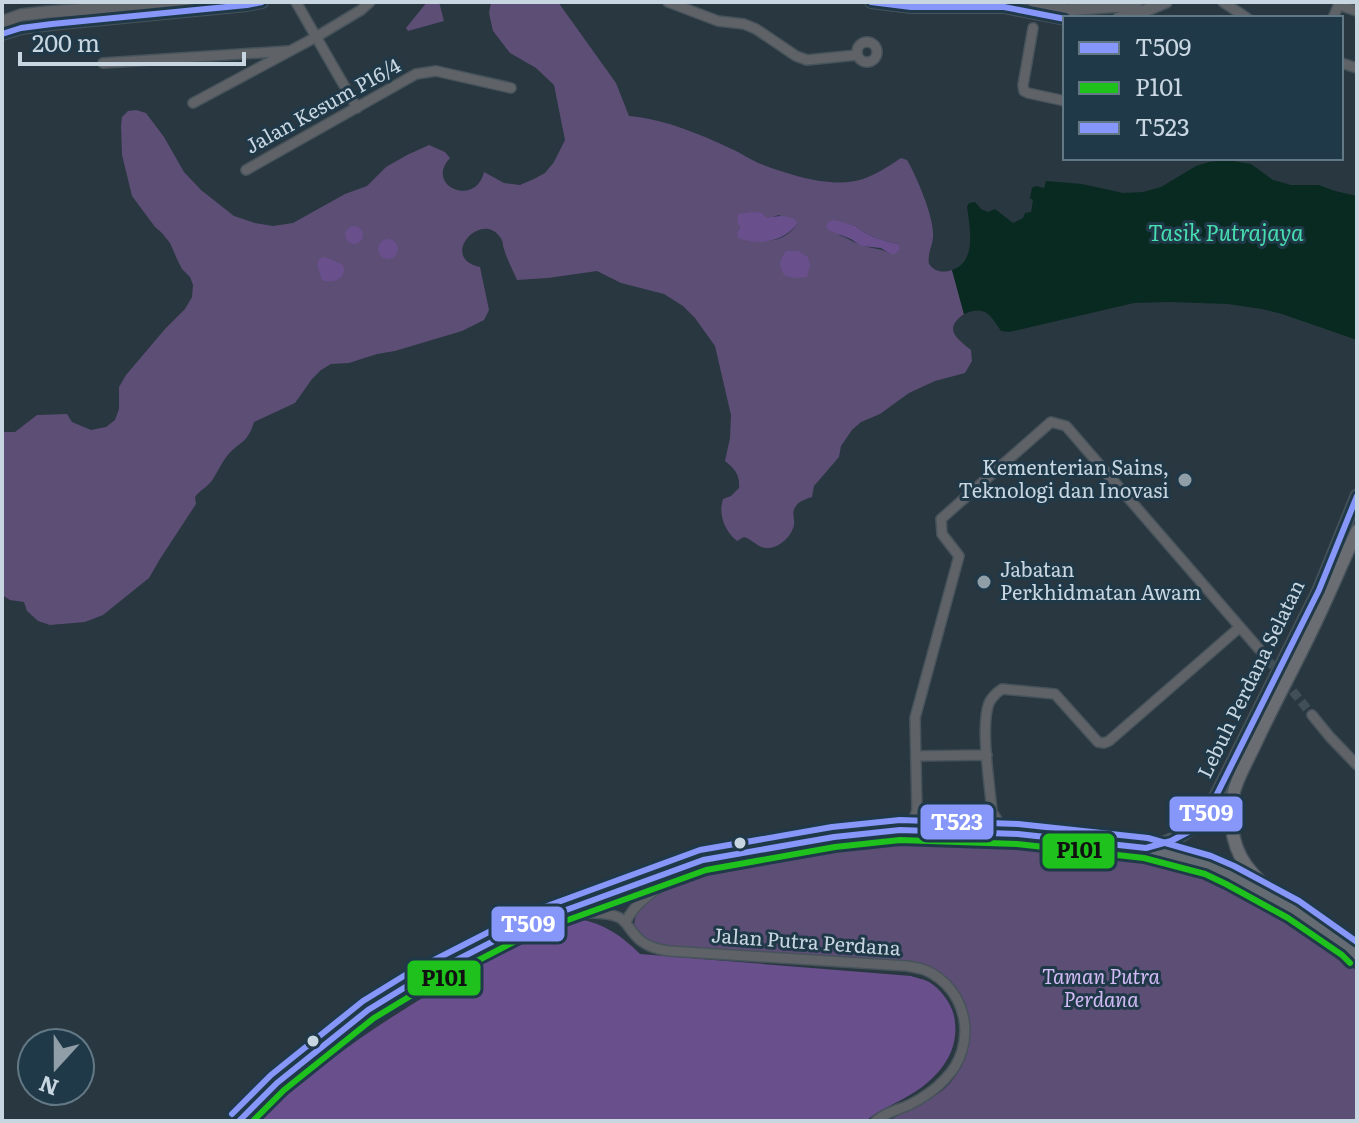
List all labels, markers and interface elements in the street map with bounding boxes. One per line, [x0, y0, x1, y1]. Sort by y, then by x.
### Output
scale bar [20, 16, 244, 66]
legend [1063, 16, 1343, 160]
text: 200 m [32, 24, 100, 59]
text: T509 [1135, 28, 1191, 63]
street label: Jalan Kesum P16/4 [239, 49, 405, 160]
text: P101 [1135, 68, 1183, 103]
text: T523 [1135, 108, 1190, 143]
water label: Tasik Putrajaya [1148, 215, 1304, 248]
place label: Kementerian Sains, Teknologi dan Inovasi [958, 451, 1169, 504]
marker: Kementerian Sains, Teknologi dan Inovasi [1176, 471, 1194, 489]
place label: Jabatan Perkhidmatan Awam [1000, 553, 1201, 606]
marker: Jabatan Perkhidmatan Awam [975, 573, 993, 591]
street label: Lebuh Perdana Selatan [1188, 574, 1310, 782]
line badge: T509 [1168, 795, 1244, 833]
text: T509 [1179, 795, 1233, 828]
line badge: T523 [919, 803, 995, 841]
text: T523 [931, 804, 983, 837]
line badge: P101 [1041, 832, 1116, 870]
text: P101 [1056, 832, 1102, 865]
unlabelled marker [732, 835, 748, 851]
line badge: T509 [490, 905, 566, 943]
text: T509 [501, 906, 555, 939]
street label: Jalan Putra Perdana [710, 918, 902, 962]
line badge: P101 [406, 959, 482, 997]
text: P101 [421, 960, 467, 993]
park label: Taman Putra Perdana [1042, 960, 1161, 1013]
north arrow [16, 1027, 96, 1107]
unlabelled marker [305, 1033, 321, 1049]
text: N [34, 1068, 63, 1106]

